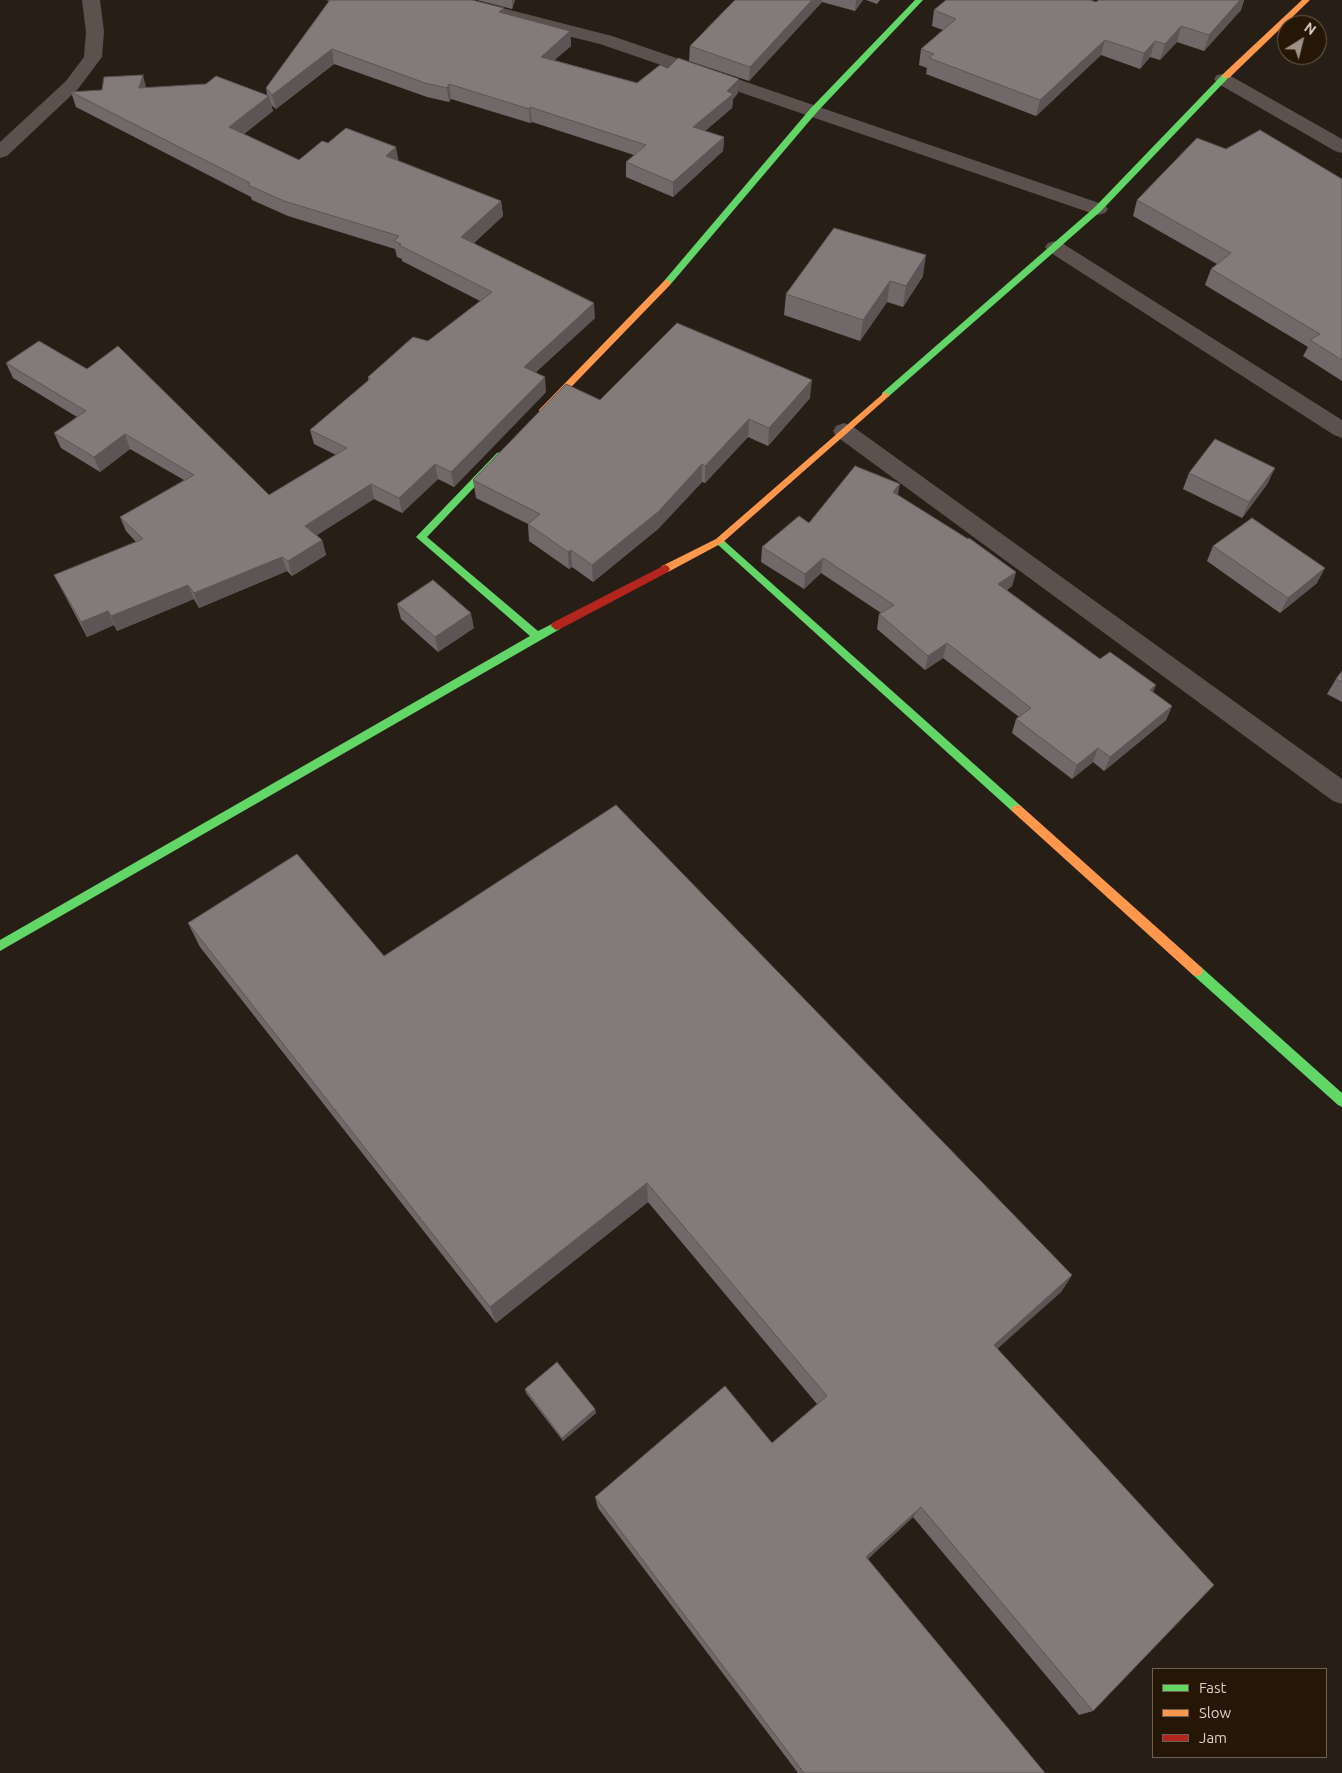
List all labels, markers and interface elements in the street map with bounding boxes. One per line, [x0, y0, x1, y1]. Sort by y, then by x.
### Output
north arrow [1277, 15, 1327, 65]
text: N [1301, 19, 1319, 38]
legend [1152, 1668, 1327, 1758]
text: Fast [1199, 1679, 1226, 1696]
text: Slow [1199, 1704, 1231, 1721]
text: Jam [1199, 1729, 1227, 1746]

